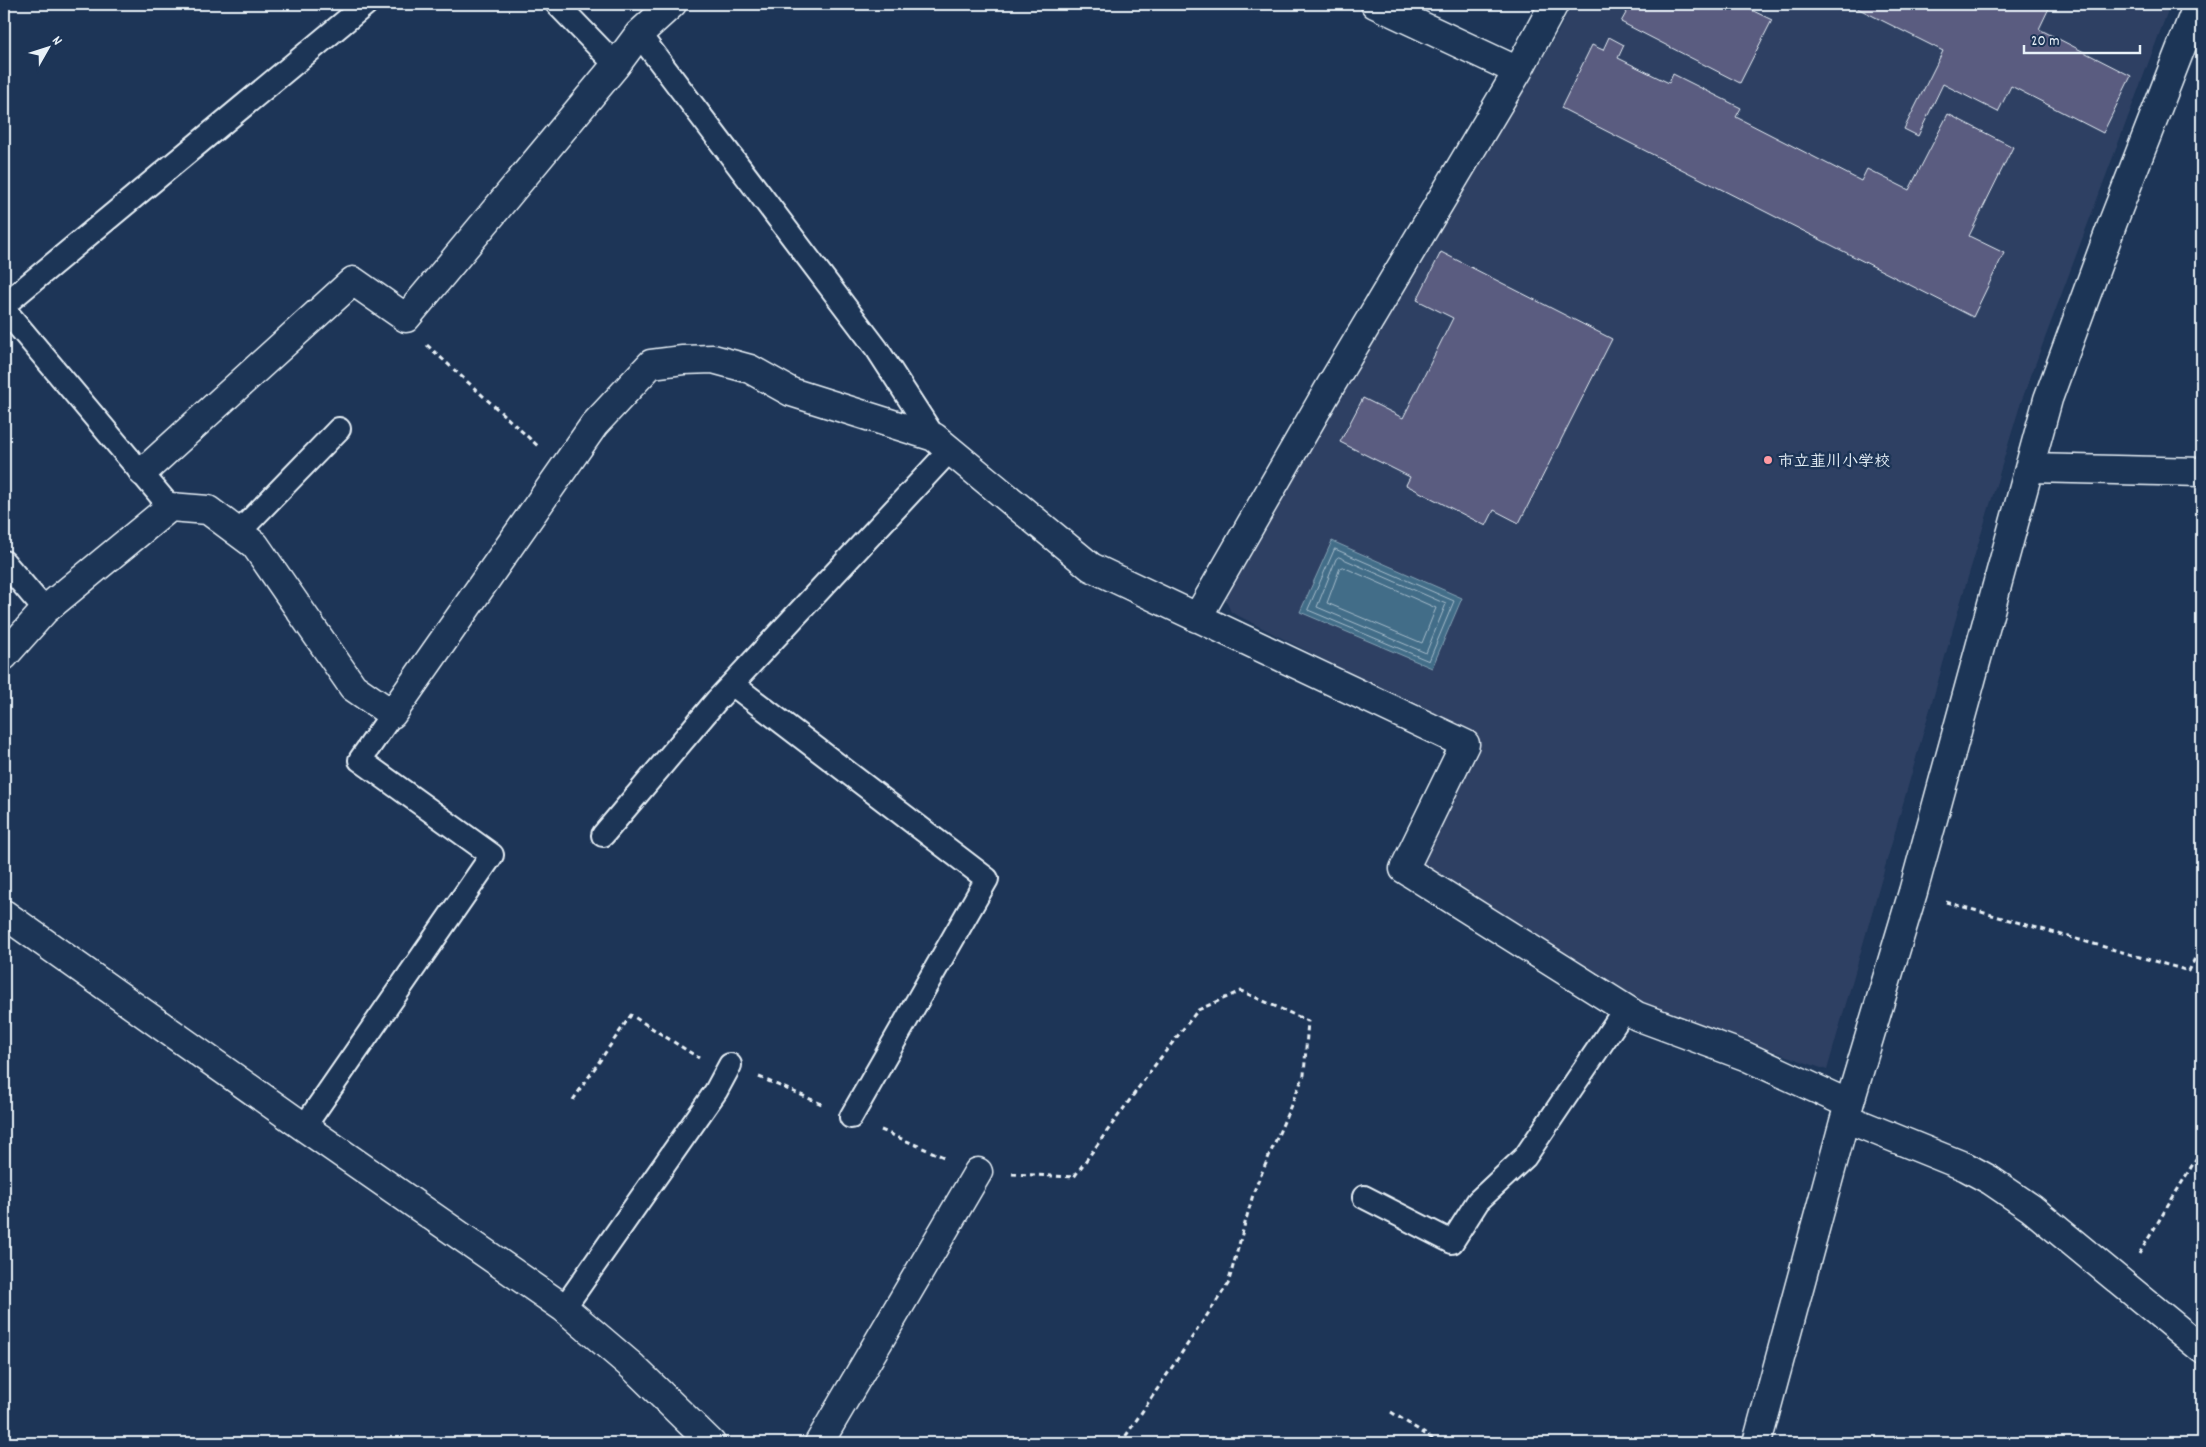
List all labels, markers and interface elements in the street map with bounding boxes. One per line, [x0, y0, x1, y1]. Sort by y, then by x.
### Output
north arrow [22, 22, 72, 72]
scale bar [2024, 22, 2140, 54]
text: 20 m [2031, 31, 2059, 53]
text: N [47, 32, 67, 50]
place label: 市立韮川小学校 [1778, 451, 1890, 474]
marker: 市立韮川小学校 [1762, 454, 1774, 466]

